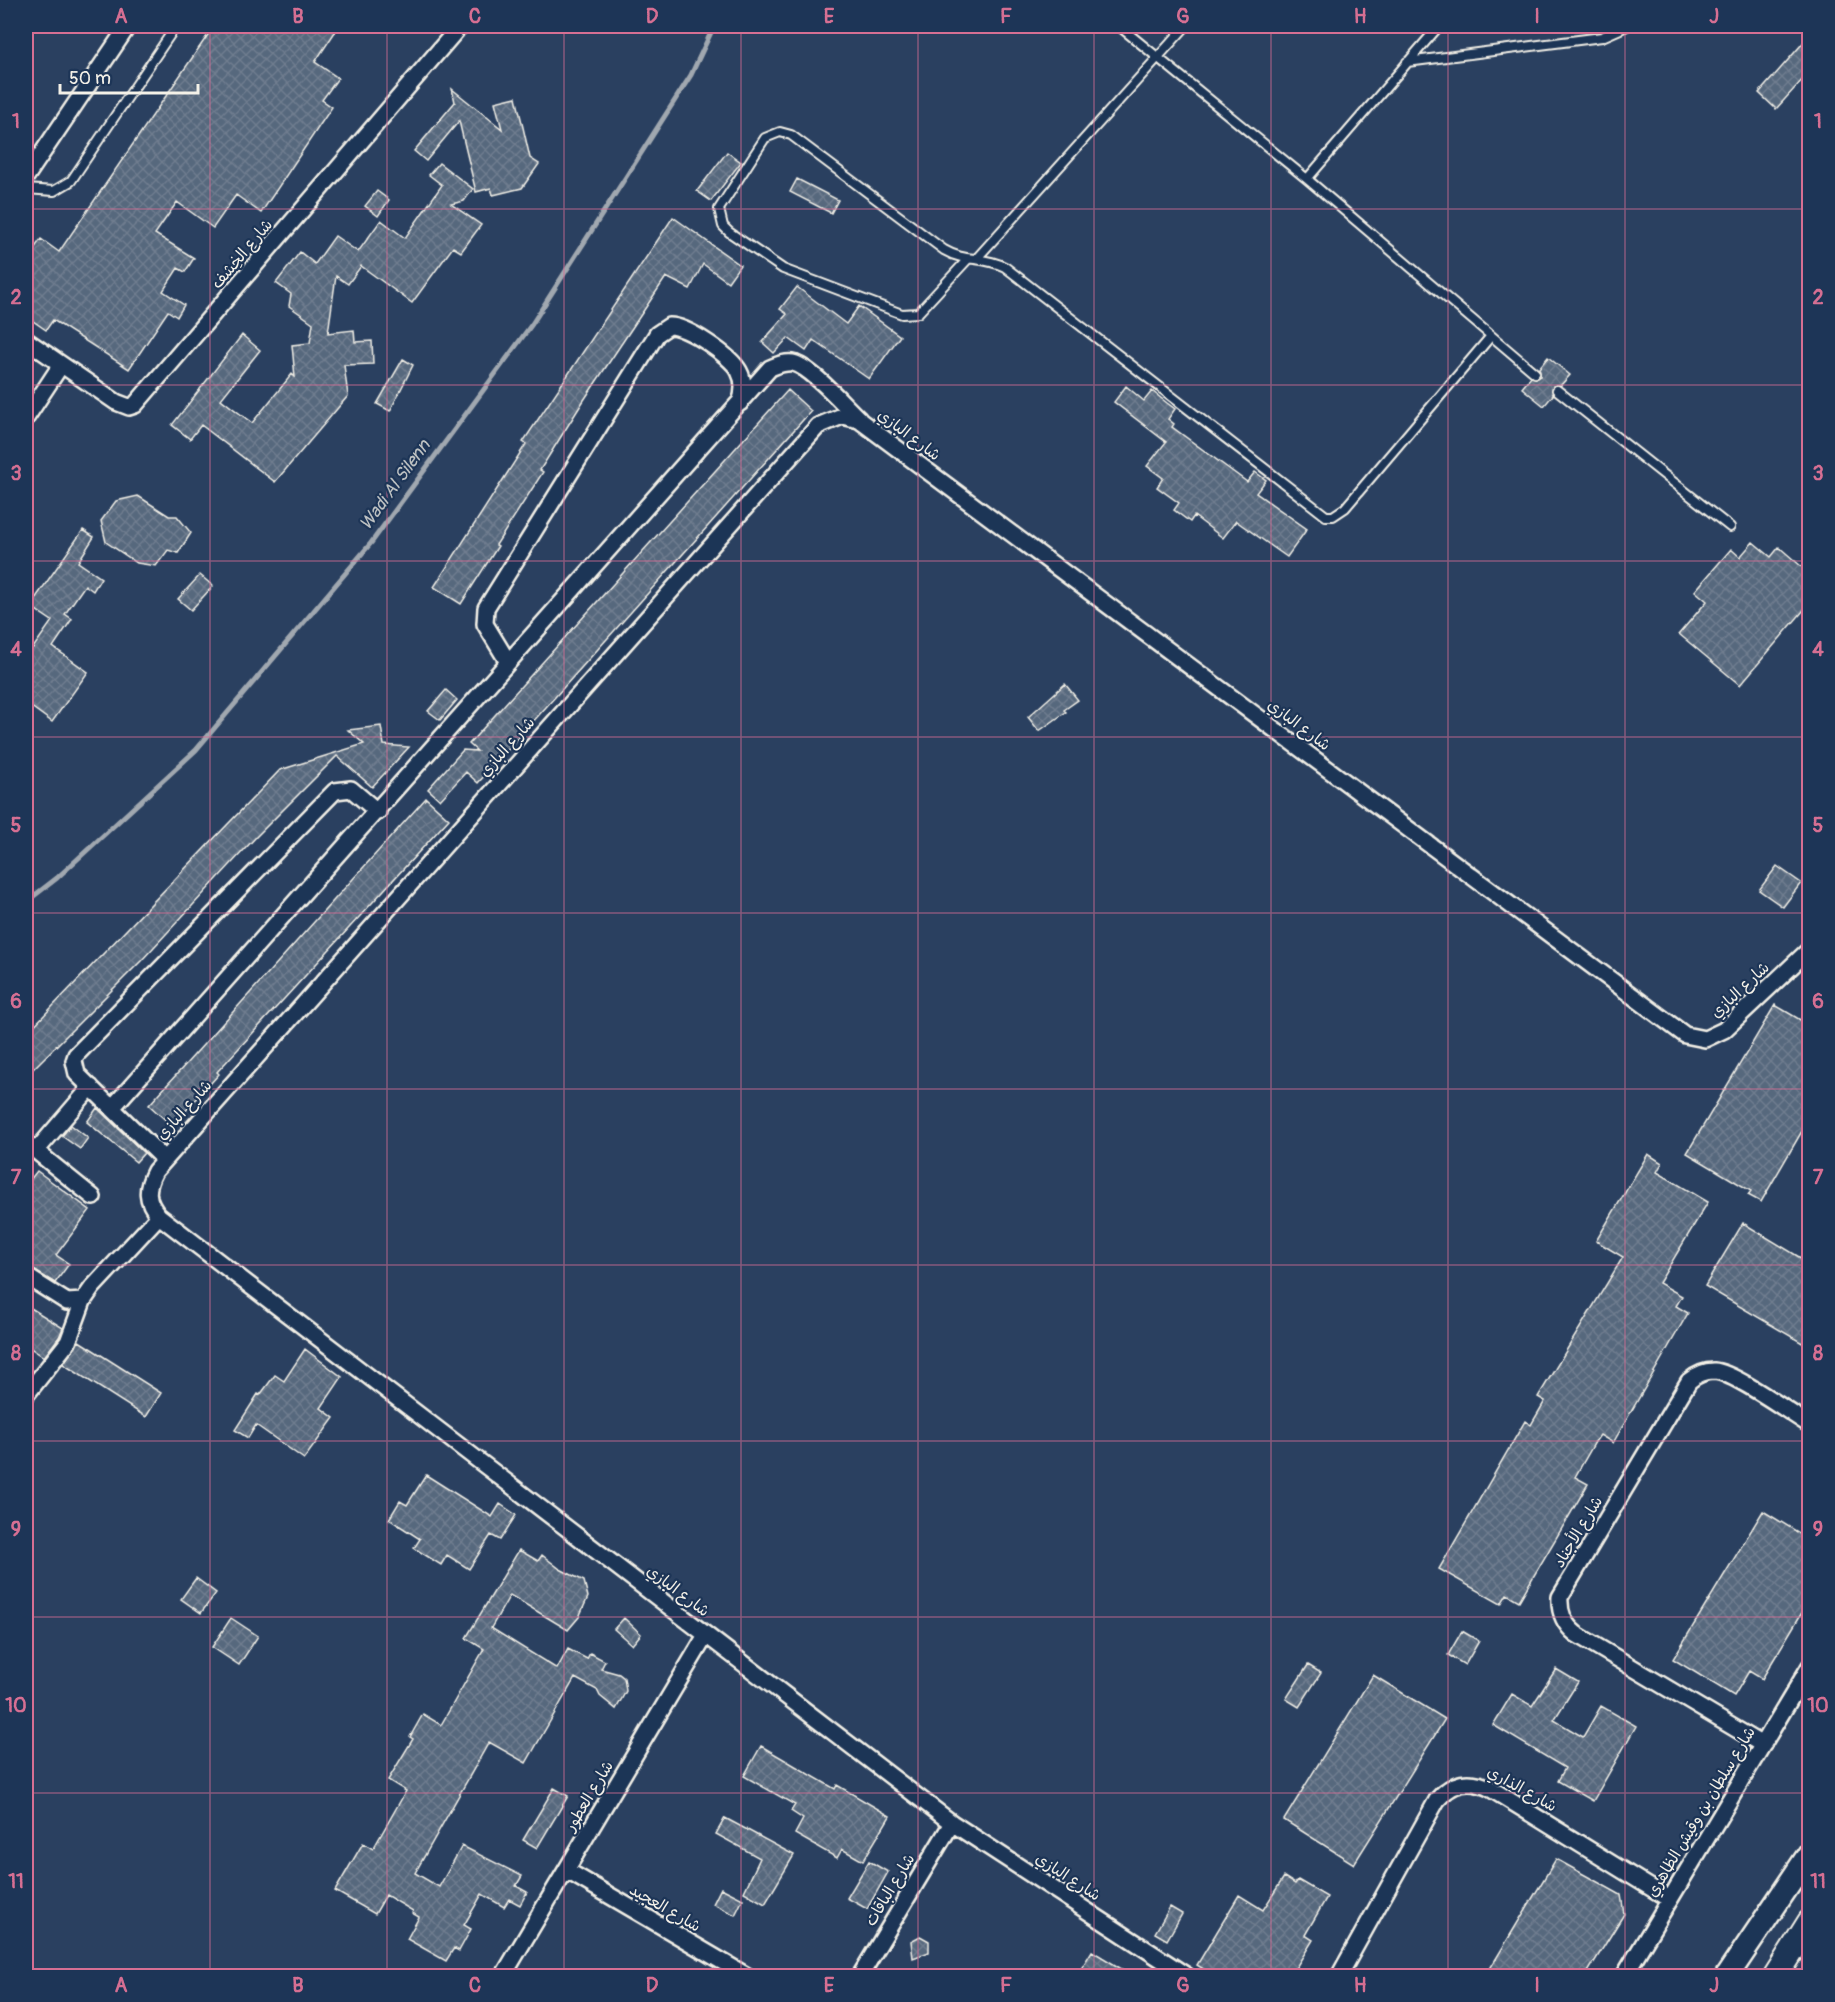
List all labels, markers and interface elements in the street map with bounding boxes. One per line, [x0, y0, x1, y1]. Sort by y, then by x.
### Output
text: A [115, 4, 128, 29]
text: B [292, 4, 304, 29]
text: C [469, 4, 481, 29]
text: D [646, 4, 659, 29]
text: E [824, 4, 835, 29]
text: F [1000, 4, 1012, 29]
text: G [1176, 4, 1190, 29]
text: H [1354, 4, 1367, 29]
text: I [1534, 4, 1540, 29]
text: J [1709, 4, 1719, 29]
scale bar [60, 57, 198, 95]
text: 50 m [69, 67, 111, 90]
text: 1 [12, 109, 20, 134]
text: 1 [1814, 109, 1822, 134]
street label: شارع الخِشف [207, 215, 278, 294]
text: 2 [10, 285, 22, 310]
text: 2 [1812, 285, 1824, 310]
street label: شارع البازي [873, 405, 945, 466]
water label: Wadi Al Silenn [354, 435, 436, 535]
text: 3 [10, 461, 22, 486]
text: 3 [1812, 461, 1824, 486]
text: 4 [10, 637, 22, 662]
text: 4 [1812, 637, 1824, 662]
street label: شارع البازي [1263, 695, 1335, 756]
street label: شارع البازي [475, 713, 540, 782]
text: 5 [11, 813, 22, 838]
text: 5 [1813, 813, 1824, 838]
street label: شارع البازي [1706, 958, 1775, 1023]
text: 6 [10, 989, 22, 1014]
text: 6 [1812, 989, 1824, 1014]
street label: شارع البازي [152, 1076, 217, 1145]
text: 7 [11, 1165, 22, 1190]
text: 7 [1813, 1165, 1824, 1190]
text: 8 [11, 1341, 21, 1366]
text: 8 [1813, 1341, 1823, 1366]
street label: شارع الأجناد [1548, 1492, 1608, 1572]
text: 9 [11, 1517, 21, 1542]
text: 9 [1813, 1517, 1823, 1542]
street label: شارع البازي [642, 1561, 714, 1622]
text: 10 [5, 1693, 27, 1718]
text: 10 [1807, 1693, 1829, 1718]
street label: شارع سلطان بن وقيش الظاهري [1642, 1723, 1761, 1901]
street label: شارع العطور [559, 1757, 619, 1837]
street label: شارع الذاري [1483, 1762, 1560, 1817]
street label: شارع البازي [1031, 1848, 1104, 1906]
street label: شارع الباقات [861, 1850, 920, 1930]
text: 11 [8, 1869, 24, 1894]
text: 11 [1810, 1869, 1826, 1894]
street label: شارع العجيد [625, 1880, 704, 1937]
text: A [115, 1973, 128, 1998]
text: B [292, 1973, 304, 1998]
text: C [469, 1973, 481, 1998]
text: D [646, 1973, 659, 1998]
text: E [824, 1973, 835, 1998]
text: F [1000, 1973, 1012, 1998]
text: G [1176, 1973, 1190, 1998]
text: H [1354, 1973, 1367, 1998]
text: I [1534, 1973, 1540, 1998]
text: J [1709, 1973, 1719, 1998]

